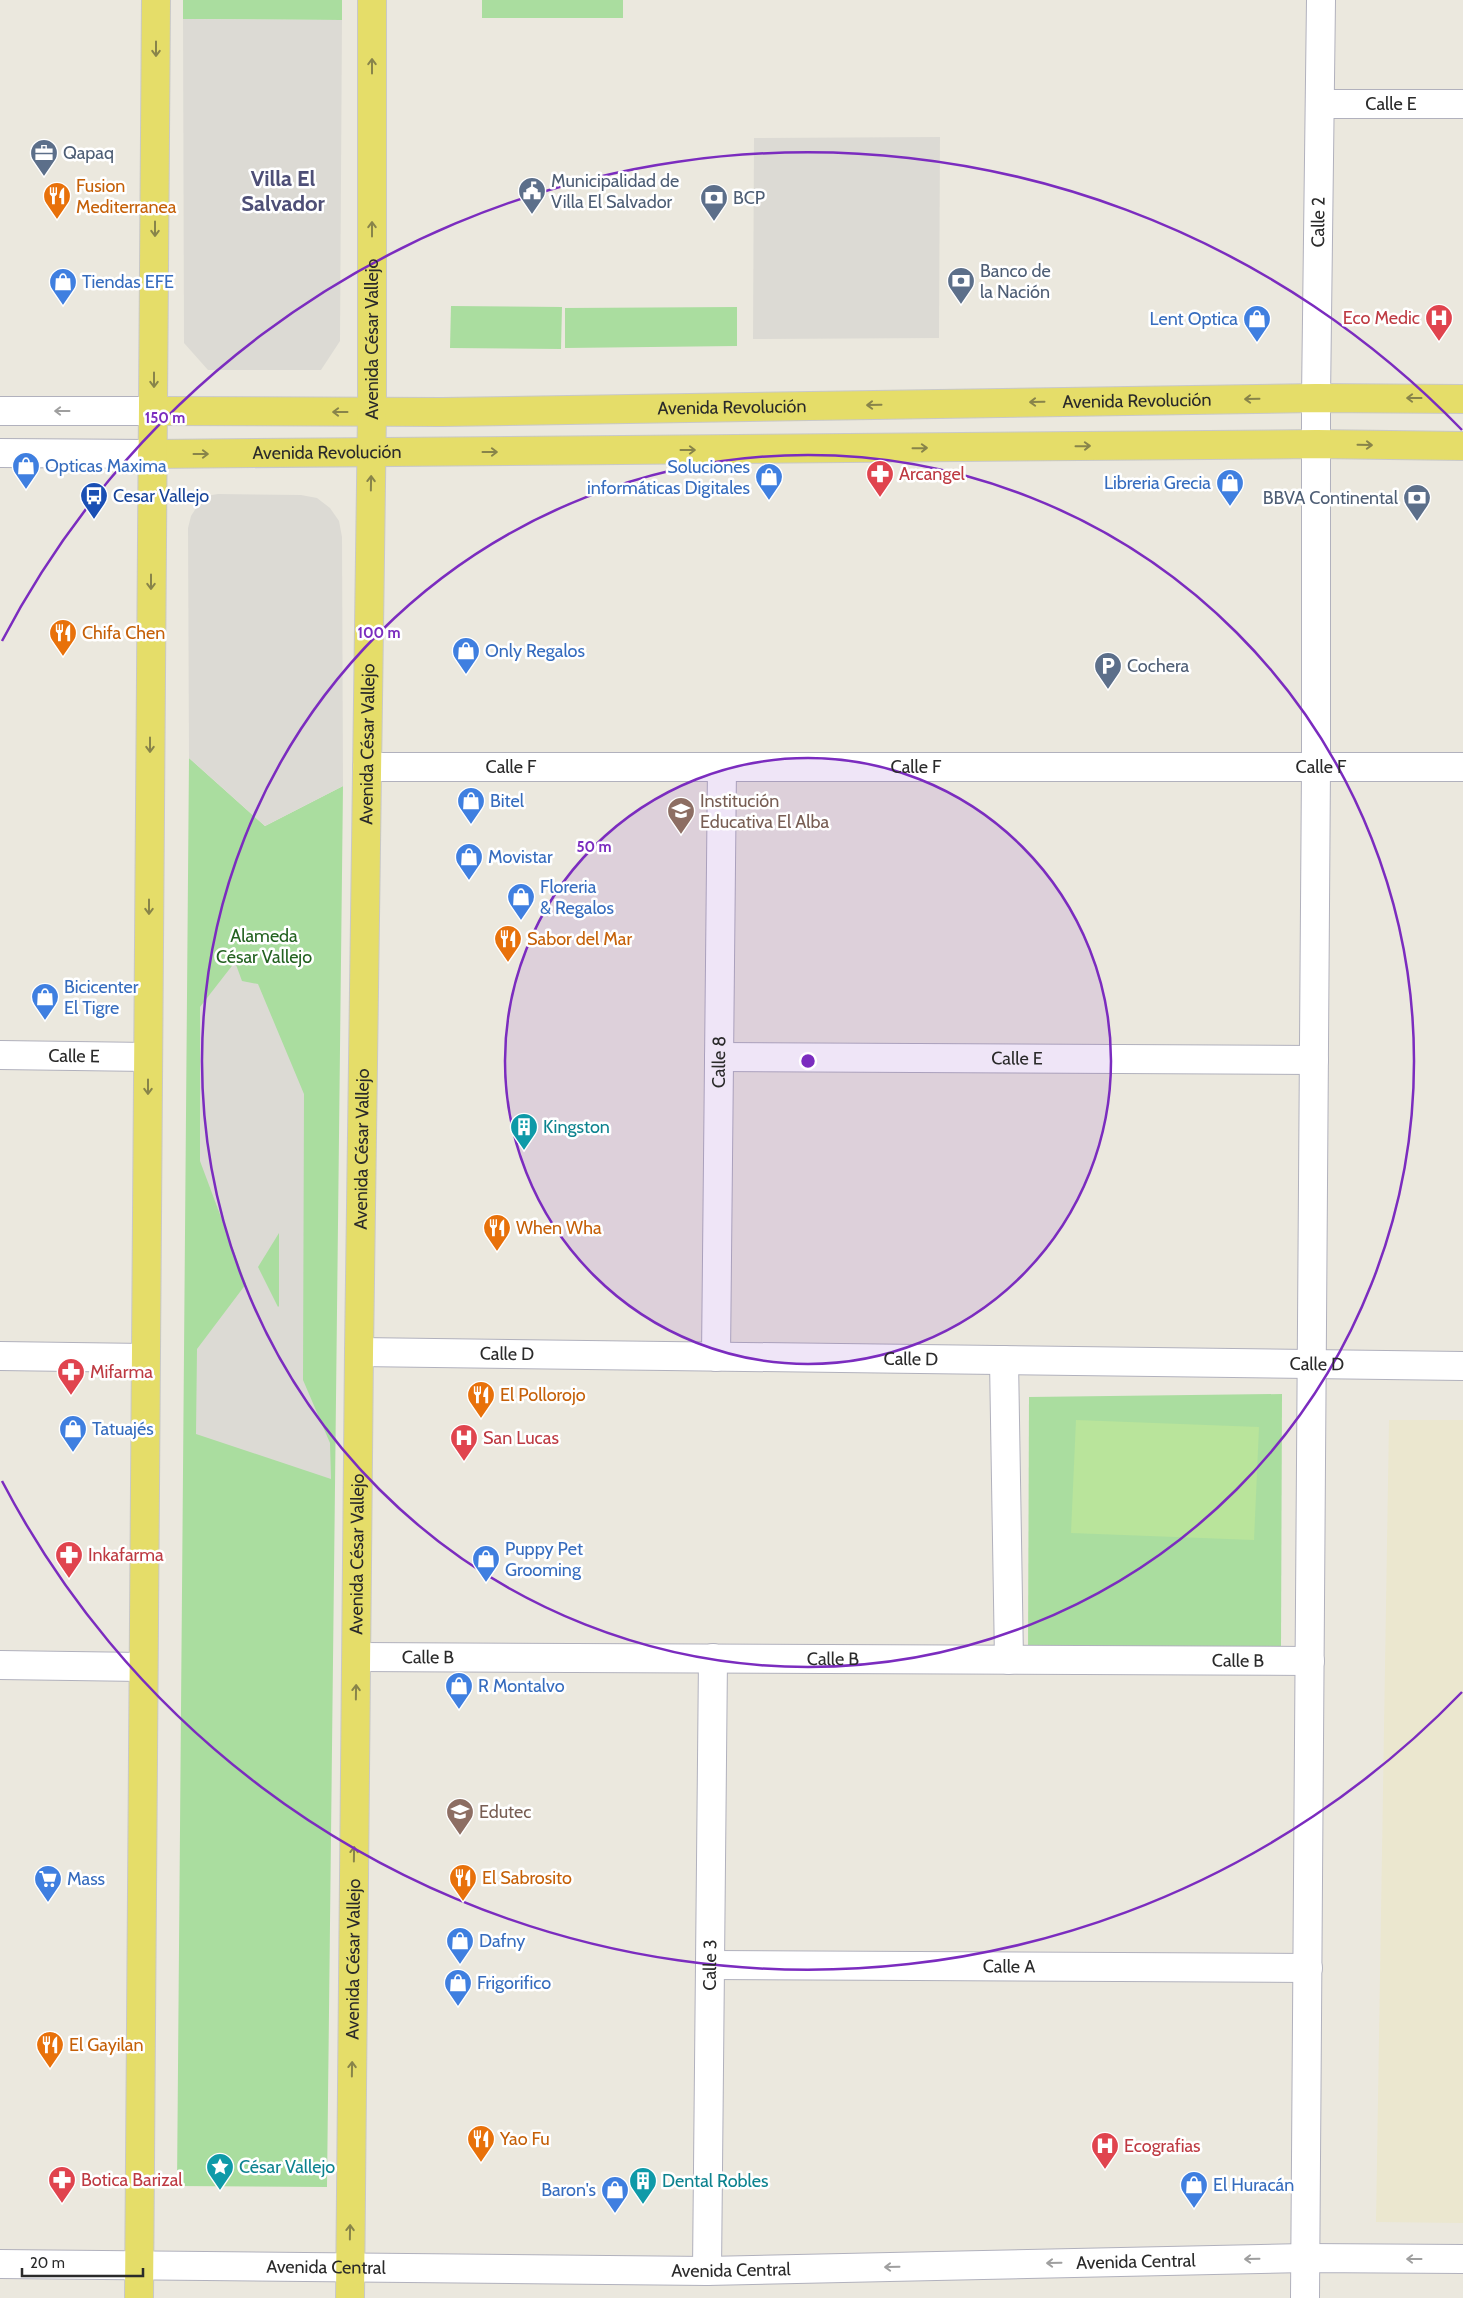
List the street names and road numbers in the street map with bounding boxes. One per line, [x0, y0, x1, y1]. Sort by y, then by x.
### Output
street label: Calle E [1365, 93, 1417, 115]
street label: Calle 2 [1307, 196, 1330, 248]
street label: Avenida César Vallejo [361, 258, 383, 420]
street label: Avenida Revolución [1062, 389, 1212, 413]
street label: Avenida Revolución [657, 395, 807, 420]
street label: Avenida Revolución [252, 441, 402, 464]
street label: Avenida César Vallejo [355, 663, 380, 825]
street label: Calle F [486, 756, 537, 778]
street label: Calle F [891, 756, 942, 778]
street label: Calle F [1296, 756, 1347, 778]
street label: Calle 8 [708, 1036, 730, 1088]
street label: Calle E [48, 1045, 100, 1067]
street label: Calle E [991, 1047, 1043, 1070]
street label: Avenida César Vallejo [350, 1068, 374, 1230]
street label: Calle D [480, 1343, 534, 1365]
street label: Calle D [884, 1348, 938, 1370]
street label: Calle D [1290, 1353, 1344, 1375]
street label: Avenida César Vallejo [345, 1473, 369, 1635]
street label: Calle B [402, 1646, 454, 1668]
street label: Calle B [807, 1648, 859, 1670]
street label: Calle B [1212, 1650, 1264, 1672]
street label: Avenida César Vallejo [341, 1878, 365, 2040]
street label: Calle 3 [699, 1939, 721, 1991]
street label: Calle A [983, 1955, 1035, 1978]
street label: Avenida Central [1076, 2249, 1197, 2274]
street label: Avenida Central [266, 2256, 387, 2279]
street label: Avenida Central [671, 2258, 792, 2282]

